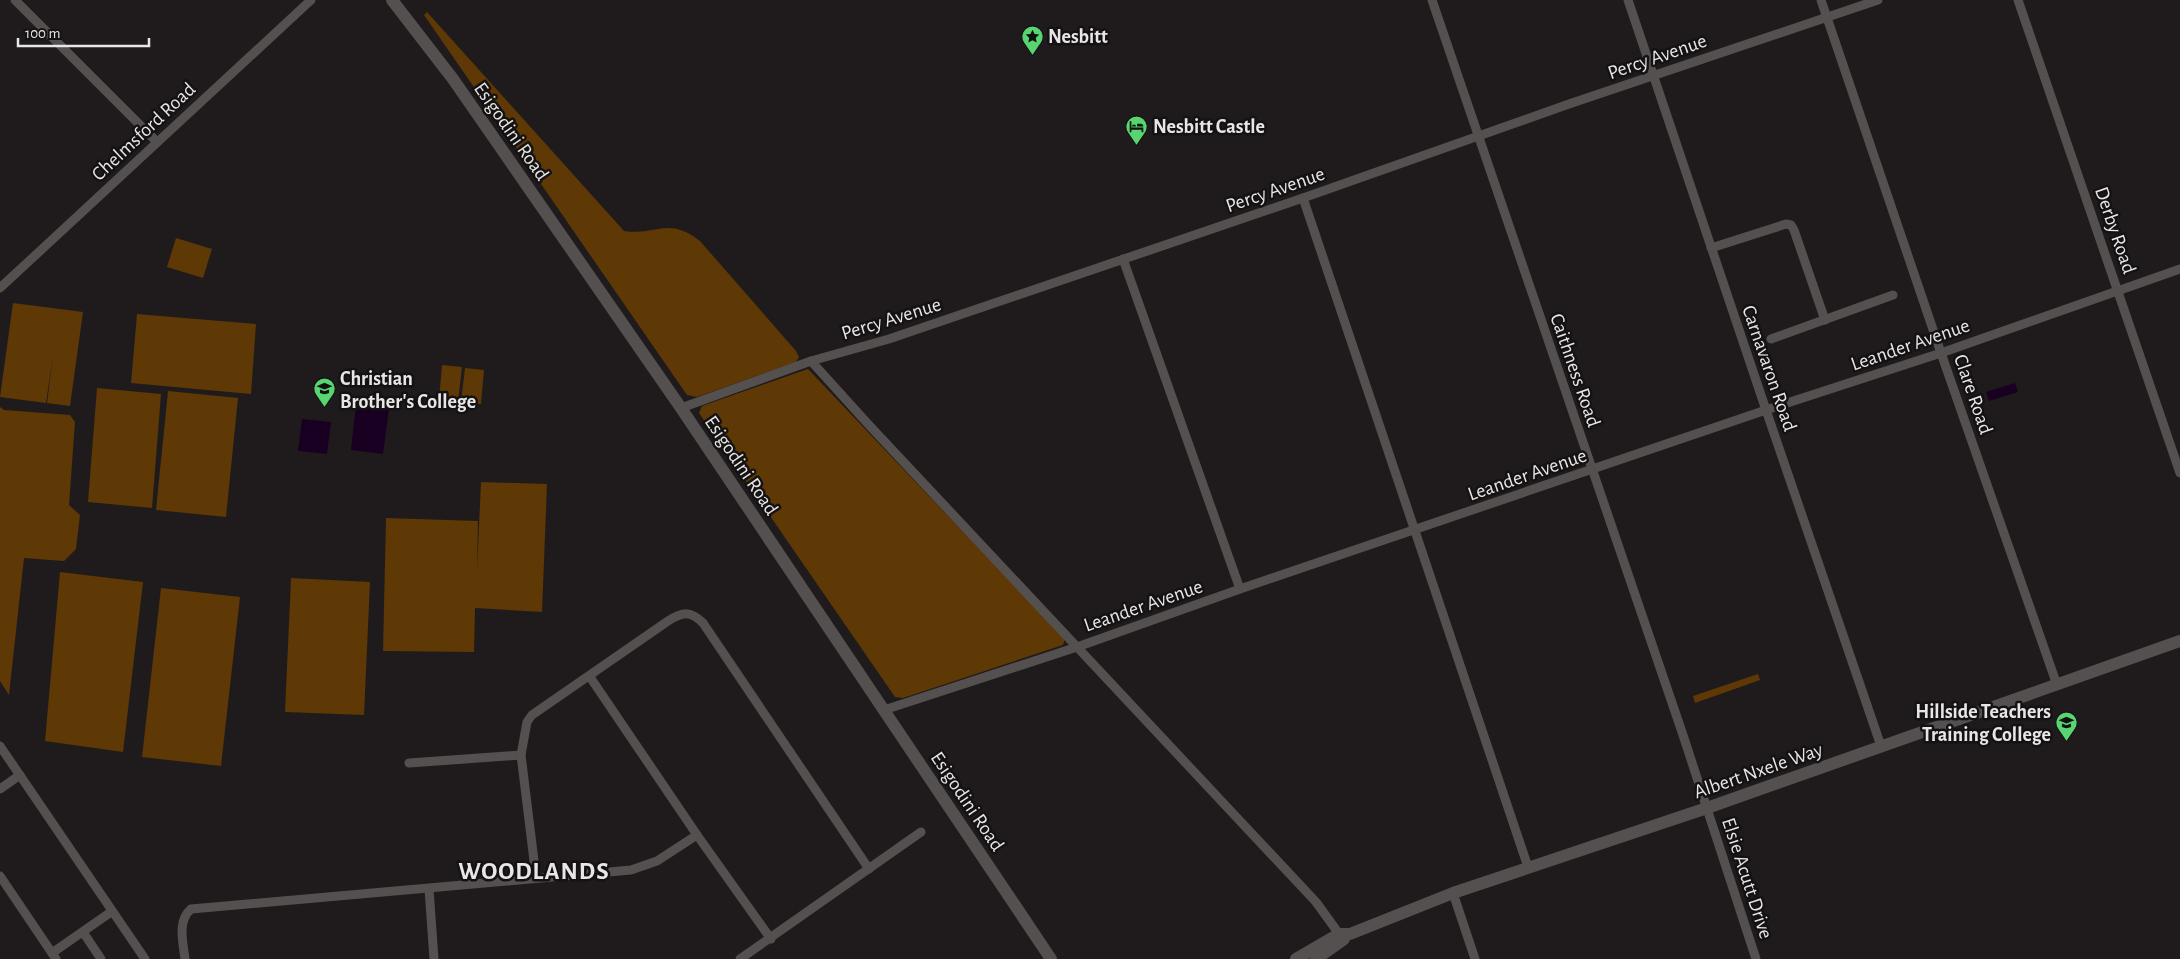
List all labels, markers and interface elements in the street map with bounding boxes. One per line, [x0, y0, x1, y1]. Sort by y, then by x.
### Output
scale bar [18, 15, 149, 47]
place icon: Nesbitt [1020, 24, 1044, 55]
text: 100 m [25, 26, 60, 41]
place label: Nesbitt [1048, 27, 1108, 47]
street label: Percy Avenue [1605, 31, 1709, 83]
street label: Chelmsford Road [88, 79, 199, 185]
street label: Esigodini Road [470, 79, 552, 184]
hotel icon: Nesbitt Castle [1125, 114, 1149, 145]
place label: Nesbitt Castle [1153, 117, 1265, 137]
street label: Percy Avenue [1223, 164, 1327, 216]
street label: Derby Road [2091, 184, 2139, 276]
street label: Percy Avenue [839, 294, 943, 344]
street label: Carnavaron Road [1738, 303, 1800, 434]
street label: Caithness Road [1546, 311, 1604, 430]
street label: Leander Avenue [1848, 315, 1972, 375]
street label: Clare Road [1950, 352, 1996, 437]
place label: Christian Brother's College [340, 369, 476, 412]
school or university icon: Christian Brother's College [312, 377, 336, 408]
street label: Esigodini Road [701, 412, 782, 519]
street label: Leander Avenue [1465, 445, 1589, 505]
street label: Leander Avenue [1081, 576, 1205, 636]
place label: Hillside Teachers Training College [1915, 702, 2051, 745]
school or university icon: Hillside Teachers Training College [2055, 711, 2079, 742]
street label: Albert Nxele Way [1691, 739, 1826, 802]
street label: Esigodini Road [927, 748, 1008, 855]
street label: Elsie Acutt Drive [1718, 815, 1776, 941]
district label: WOODLANDS [458, 859, 610, 884]

